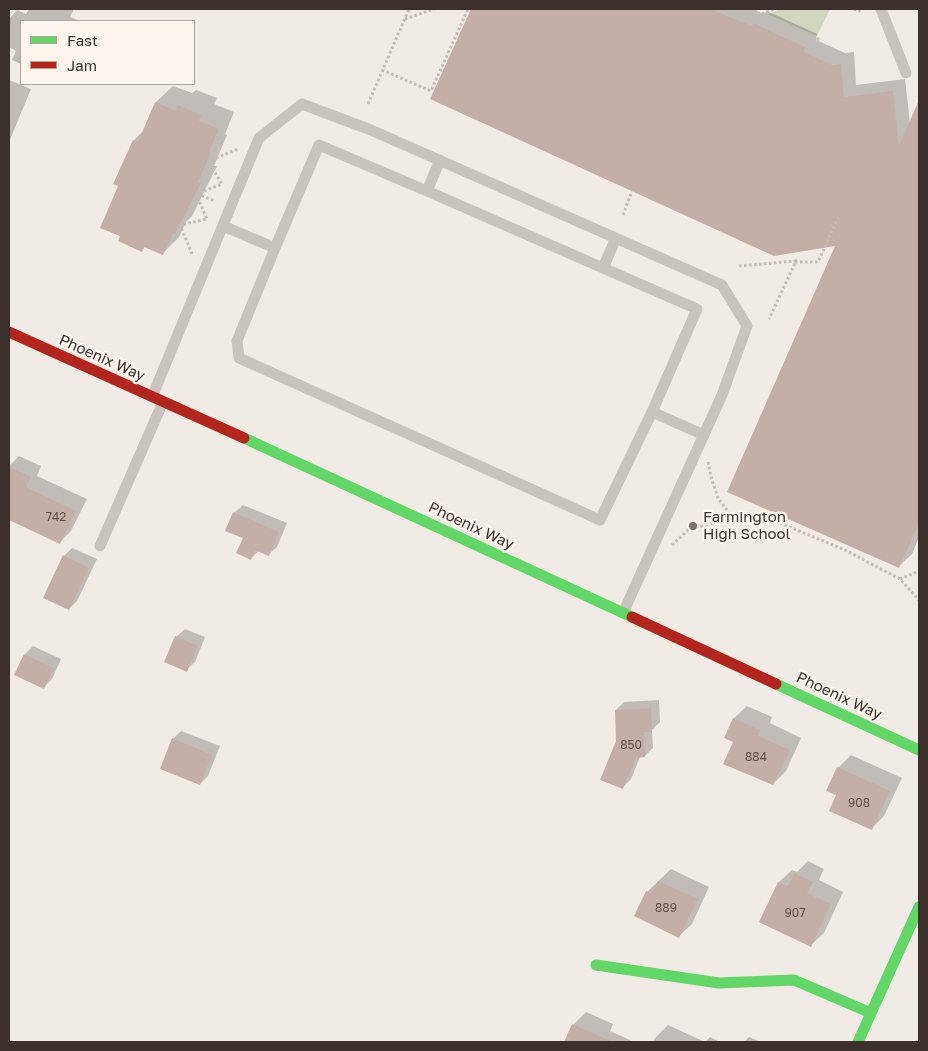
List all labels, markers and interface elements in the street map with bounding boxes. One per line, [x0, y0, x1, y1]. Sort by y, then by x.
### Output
legend [20, 20, 195, 85]
text: Fast [67, 31, 98, 49]
text: Jam [67, 56, 97, 74]
street label: Phoenix Way [56, 331, 148, 385]
street label: Phoenix Way [425, 498, 517, 554]
place label: Farmington High School [703, 508, 790, 543]
house number: 742 [46, 510, 66, 524]
marker: Farmington High School [687, 520, 699, 532]
street label: Phoenix Way [793, 668, 885, 724]
house number: 850 [620, 738, 642, 752]
house number: 884 [745, 750, 767, 764]
house number: 908 [848, 796, 870, 810]
house number: 889 [655, 901, 677, 915]
house number: 907 [784, 906, 806, 920]

